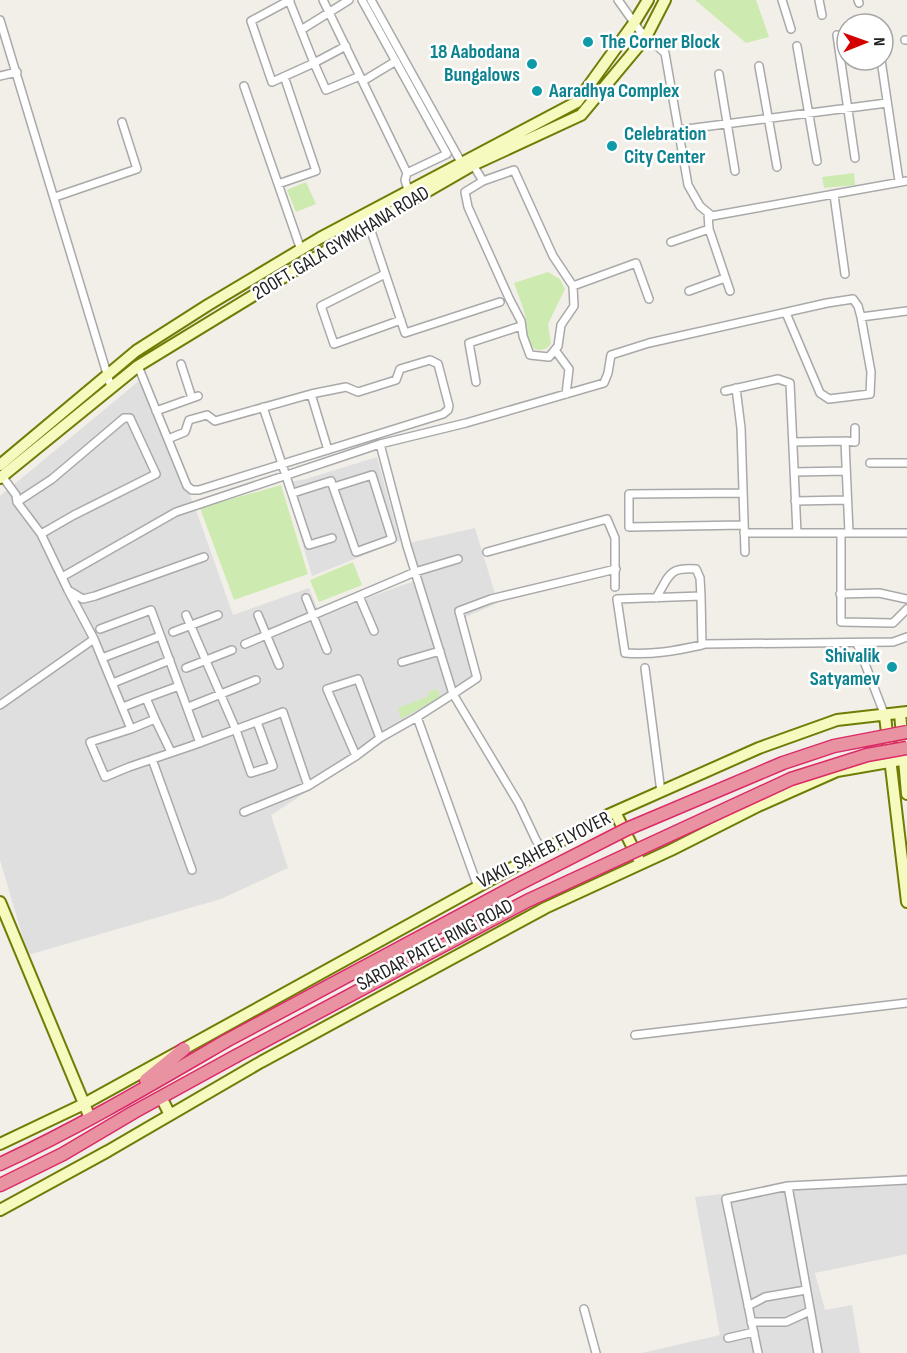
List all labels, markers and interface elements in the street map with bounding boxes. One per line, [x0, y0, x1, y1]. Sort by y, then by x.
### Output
north arrow [835, 12, 895, 72]
place label: The Corner Block [600, 30, 721, 54]
marker: The Corner Block [581, 35, 595, 49]
text: N [869, 37, 888, 46]
place label: 18 Aabodana Bungalows [430, 40, 520, 87]
marker: 18 Aabodana Bungalows [525, 57, 539, 71]
place label: Aaradhya Complex [548, 79, 680, 103]
marker: Aaradhya Complex [530, 84, 544, 98]
place label: Celebration City Center [624, 122, 706, 169]
marker: Celebration City Center [605, 139, 619, 153]
street label: 200FT. GALA GYMKHANA ROAD [248, 181, 434, 305]
place label: Shivalik Satyamev [810, 644, 881, 691]
marker: Shivalik Satyamev [885, 660, 899, 674]
street label: VAKIL SAHEB FLYOVER [473, 806, 615, 894]
street label: SARDAR PATEL RING ROAD [353, 894, 517, 996]

